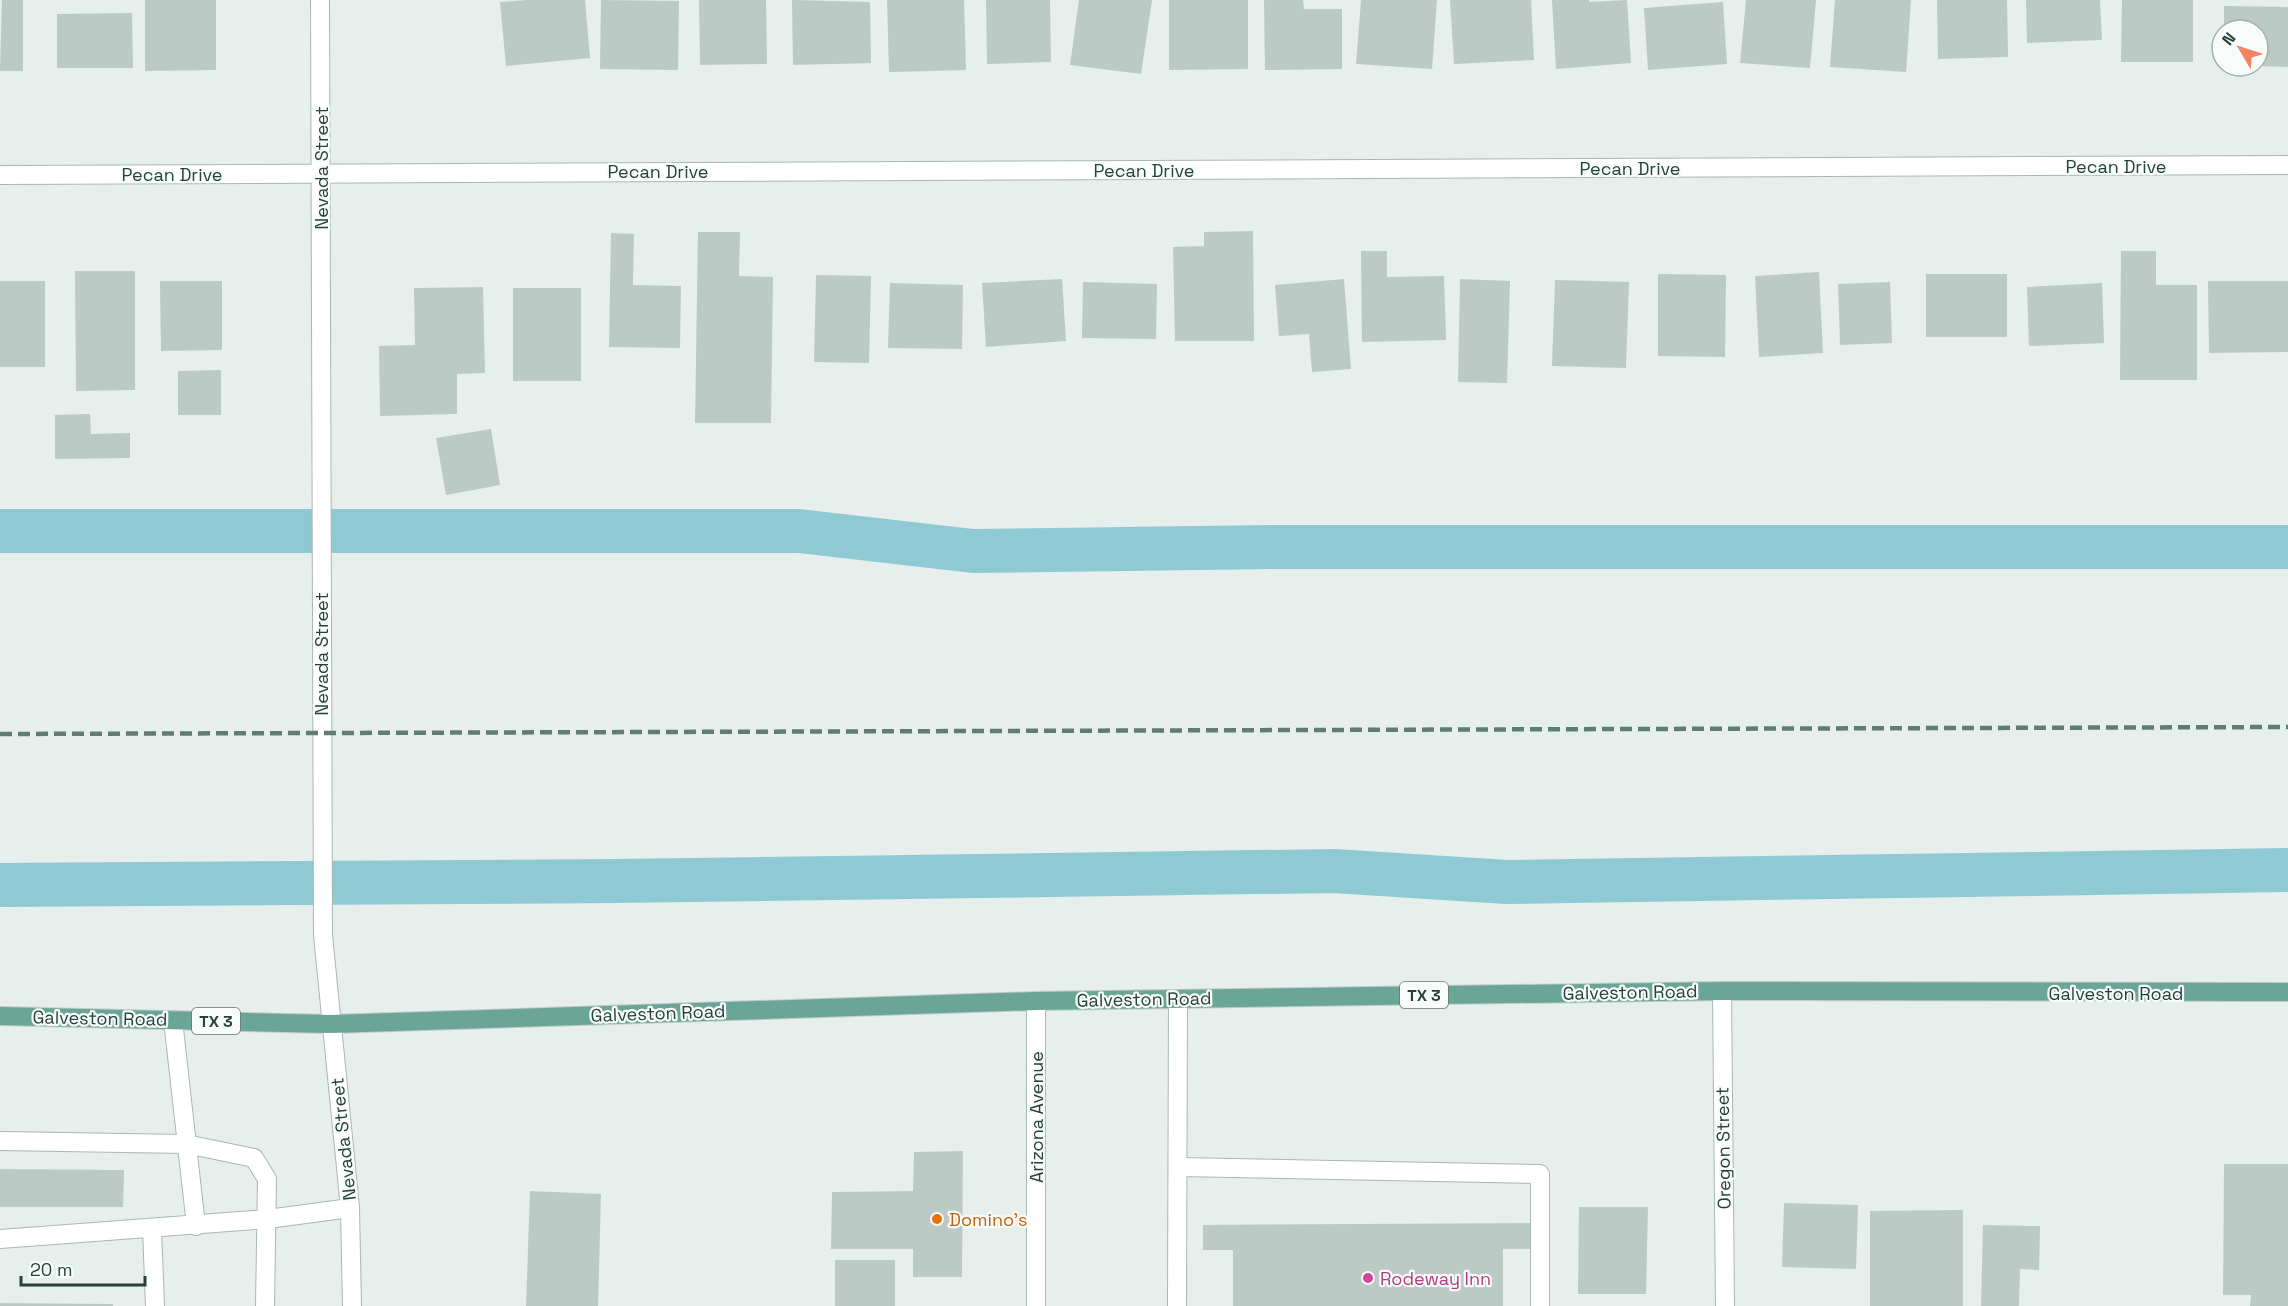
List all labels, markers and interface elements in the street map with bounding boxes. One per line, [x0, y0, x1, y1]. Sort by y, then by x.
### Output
north arrow [2210, 18, 2270, 78]
text: N [2217, 28, 2240, 50]
street label: Nevada Street [310, 106, 333, 230]
street label: Pecan Drive [2065, 155, 2167, 178]
street label: Pecan Drive [1579, 157, 1681, 180]
street label: Pecan Drive [1093, 159, 1195, 182]
street label: Pecan Drive [607, 160, 709, 183]
street label: Pecan Drive [121, 163, 223, 186]
street label: Nevada Street [310, 592, 333, 716]
street label: Galveston Road [1562, 979, 1698, 1005]
road number: TX 3 [1400, 982, 1448, 1008]
street label: Galveston Road [2049, 982, 2183, 1005]
street label: Galveston Road [1076, 986, 1212, 1012]
street label: Galveston Road [590, 999, 726, 1027]
street label: Galveston Road [32, 1005, 168, 1031]
road number: TX 3 [192, 1008, 240, 1034]
street label: Arizona Avenue [1025, 1051, 1048, 1183]
street label: Nevada Street [325, 1076, 361, 1202]
street label: Oregon Street [1710, 1087, 1736, 1209]
place label: Domino's [949, 1208, 1027, 1231]
marker: Domino's [930, 1212, 944, 1226]
scale bar [21, 1249, 146, 1287]
text: 20 m [30, 1258, 73, 1281]
place label: Rodeway Inn [1380, 1267, 1491, 1290]
marker: Rodeway Inn [1361, 1271, 1375, 1285]

